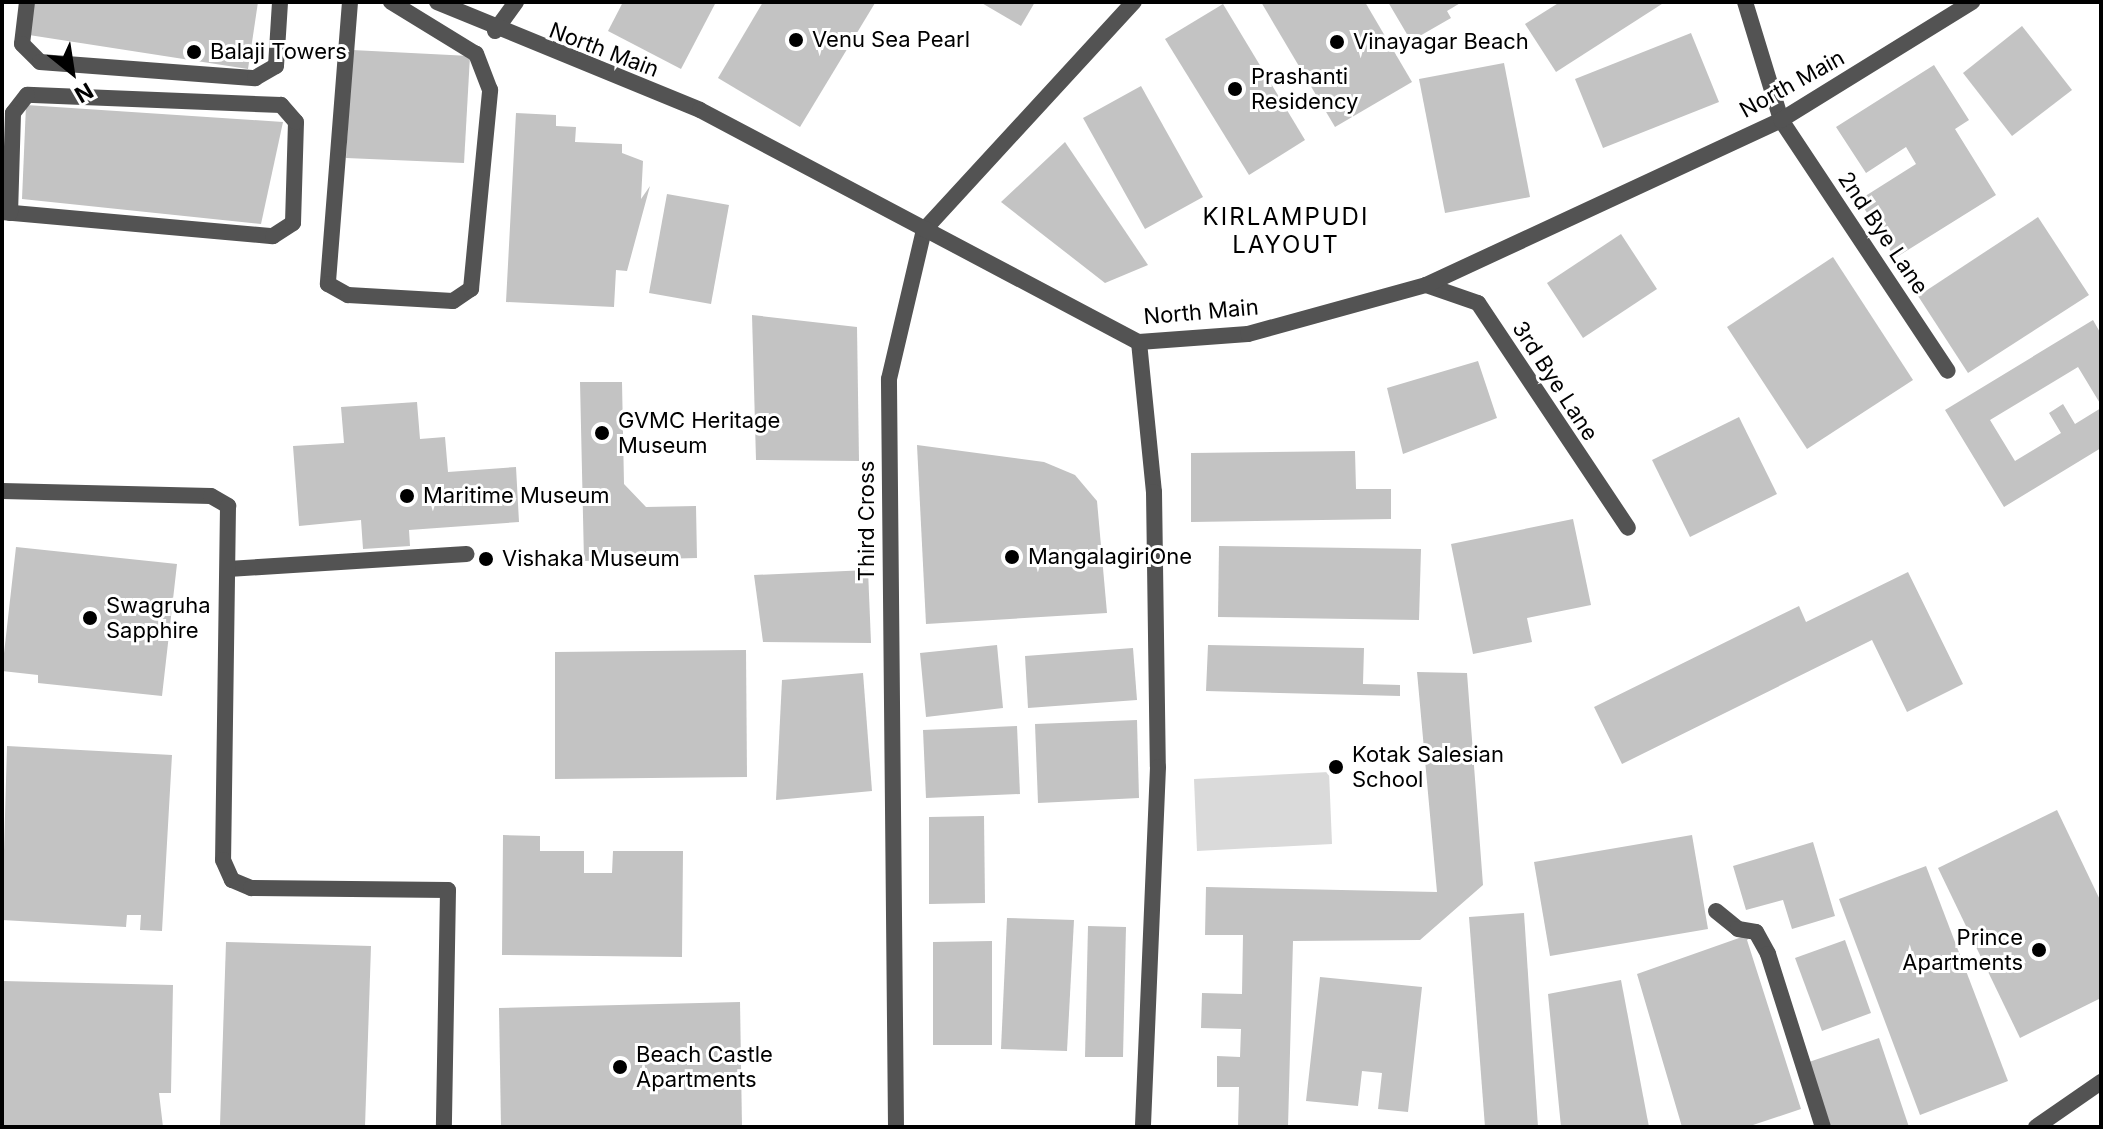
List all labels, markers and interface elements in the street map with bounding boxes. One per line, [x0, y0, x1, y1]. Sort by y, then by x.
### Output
street label: North Main [545, 17, 663, 83]
place label: Venu Sea Pearl [812, 27, 970, 53]
place label: Vinayagar Beach [1353, 29, 1529, 55]
marker: Venu Sea Pearl [787, 31, 805, 49]
north arrow [32, 32, 112, 112]
marker: Vinayagar Beach [1328, 33, 1346, 51]
place label: Balaji Towers [210, 39, 347, 65]
marker: Balaji Towers [185, 43, 203, 61]
street label: North Main [1735, 44, 1849, 124]
place label: Prashanti Residency [1251, 63, 1358, 114]
text: N [70, 77, 98, 108]
marker: Prashanti Residency [1226, 80, 1244, 98]
street label: 2nd Bye Lane [1832, 167, 1934, 299]
district label: KIRLAMPUDI LAYOUT [1203, 203, 1369, 259]
street label: North Main [1142, 294, 1260, 330]
street label: 3rd Bye Lane [1507, 316, 1603, 446]
place label: GVMC Heritage Museum [618, 407, 780, 458]
marker: GVMC Heritage Museum [593, 424, 611, 442]
street label: Third Cross [854, 461, 880, 581]
place label: Maritime Museum [423, 483, 610, 509]
marker: Maritime Museum [398, 487, 416, 505]
place label: MangalagiriOne [1028, 544, 1192, 570]
place label: Vishaka Museum [502, 546, 680, 572]
marker: MangalagiriOne [1003, 548, 1021, 566]
marker: Vishaka Museum [477, 550, 495, 568]
place label: Swagruha Sapphire [106, 592, 211, 644]
marker: Swagruha Sapphire [81, 609, 99, 627]
place label: Kotak Salesian School [1352, 741, 1504, 792]
marker: Kotak Salesian School [1327, 758, 1345, 776]
place label: Prince Apartments [1902, 924, 2023, 976]
marker: Prince Apartments [2030, 941, 2048, 959]
place label: Beach Castle Apartments [636, 1041, 773, 1092]
marker: Beach Castle Apartments [611, 1058, 629, 1076]

